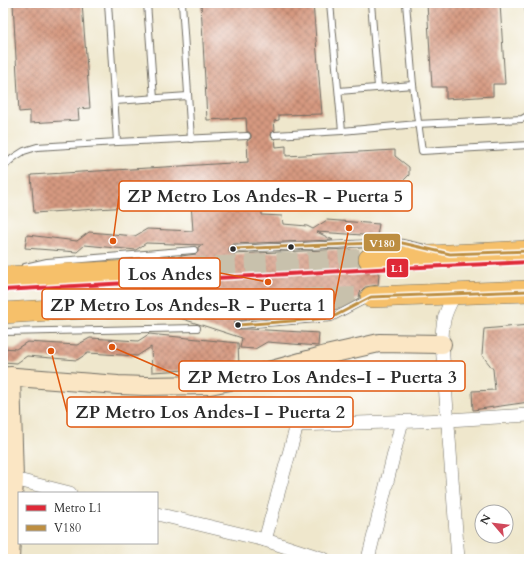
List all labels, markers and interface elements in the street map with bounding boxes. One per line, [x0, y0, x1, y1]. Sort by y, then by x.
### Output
callout: ZP Metro Los Andes-R - Puerta 5 [119, 181, 412, 211]
text: ZP Metro Los Andes-R - Puerta 5 [127, 184, 403, 209]
line badge: V180 [363, 233, 401, 252]
text: V180 [369, 236, 395, 251]
unlabelled marker [286, 242, 296, 252]
unlabelled marker [228, 244, 238, 254]
callout: Los Andes [119, 258, 220, 288]
line badge: L1 [386, 258, 409, 278]
text: L1 [391, 261, 403, 276]
text: Los Andes [128, 262, 212, 287]
callout: ZP Metro Los Andes-R - Puerta 1 [42, 289, 334, 319]
text: ZP Metro Los Andes-R - Puerta 1 [50, 293, 326, 318]
unlabelled marker [233, 320, 243, 330]
callout: ZP Metro Los Andes-I - Puerta 3 [179, 361, 465, 391]
text: ZP Metro Los Andes-I - Puerta 3 [187, 365, 457, 390]
callout: ZP Metro Los Andes-I - Puerta 2 [67, 397, 353, 427]
text: ZP Metro Los Andes-I - Puerta 2 [75, 400, 345, 425]
legend [18, 492, 158, 544]
text: Metro L1 [54, 500, 102, 516]
north arrow [474, 504, 514, 544]
text: N [477, 511, 495, 527]
text: V180 [54, 520, 81, 536]

